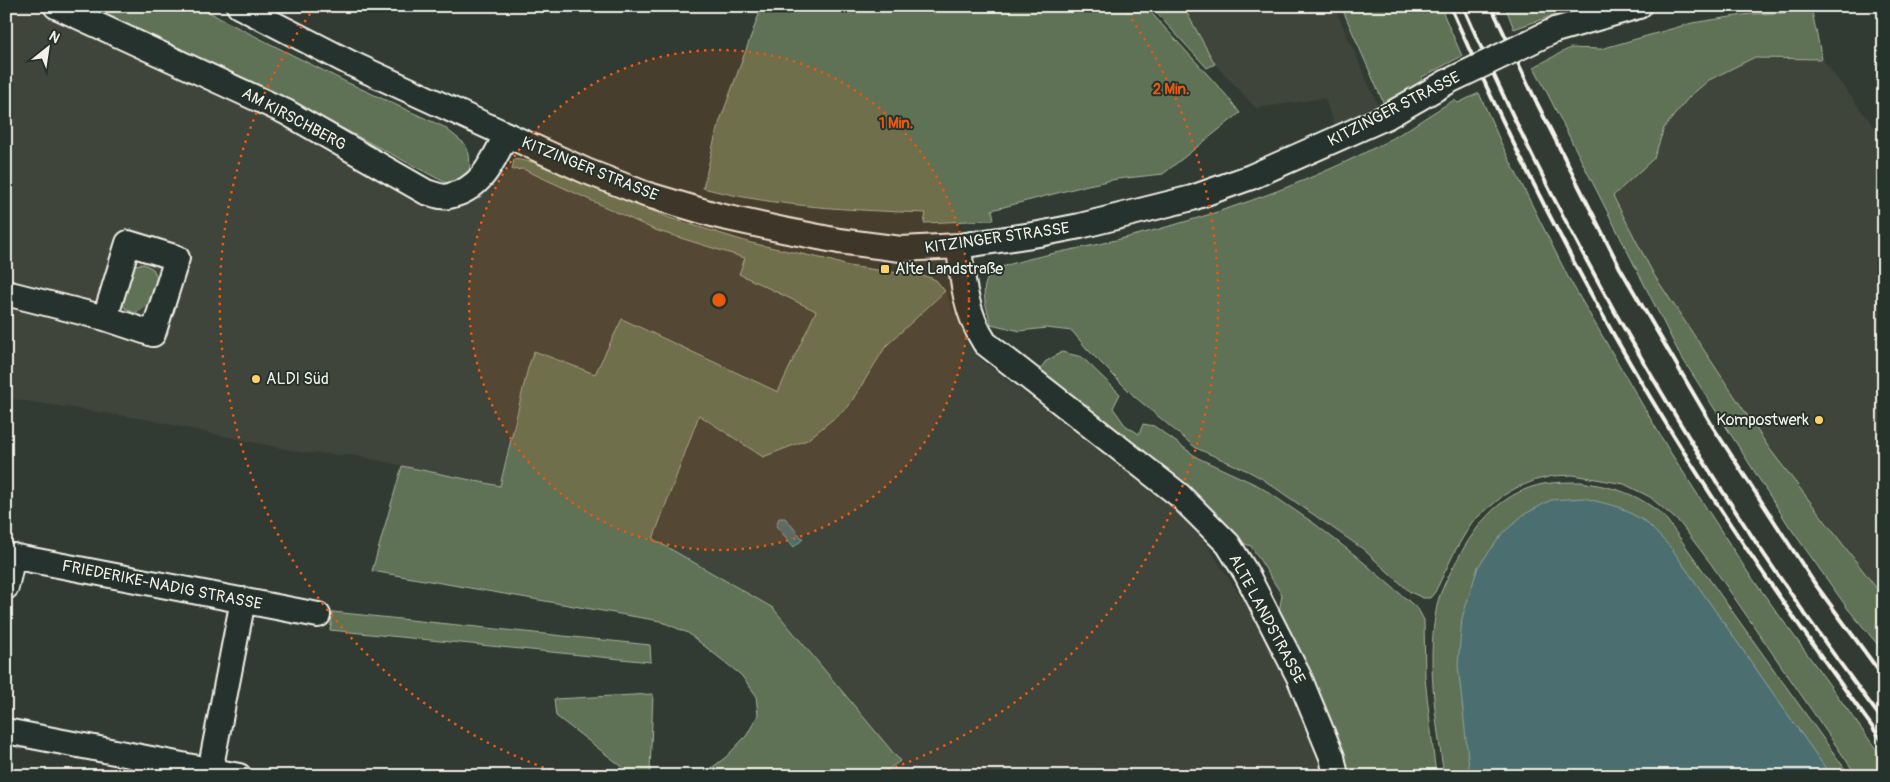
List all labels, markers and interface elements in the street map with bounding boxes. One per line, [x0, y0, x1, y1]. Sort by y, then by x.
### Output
north arrow [22, 22, 72, 72]
text: N [46, 27, 63, 47]
street label: KITZINGER STRASSE [1325, 67, 1463, 151]
text: 2 Min. [1153, 80, 1189, 99]
street label: AM KIRSCHBERG [238, 83, 350, 155]
text: 1 Min. [879, 114, 913, 133]
street label: KITZINGER STRASSE [519, 132, 661, 206]
street label: KITZINGER STRASSE [923, 218, 1071, 258]
place label: Alte Landstraße [895, 259, 1003, 279]
marker: Alte Landstraße [879, 263, 891, 275]
centre of rings [710, 291, 728, 309]
place label: ALDI Süd [266, 369, 329, 389]
marker: ALDI Süd [250, 373, 262, 385]
place label: Kompostwerk [1716, 410, 1809, 430]
marker: Kompostwerk [1813, 414, 1825, 426]
street label: ALTE LANDSTRASSE [1224, 551, 1310, 687]
street label: FRIEDERIKE-NADIG STRASSE [60, 556, 264, 614]

